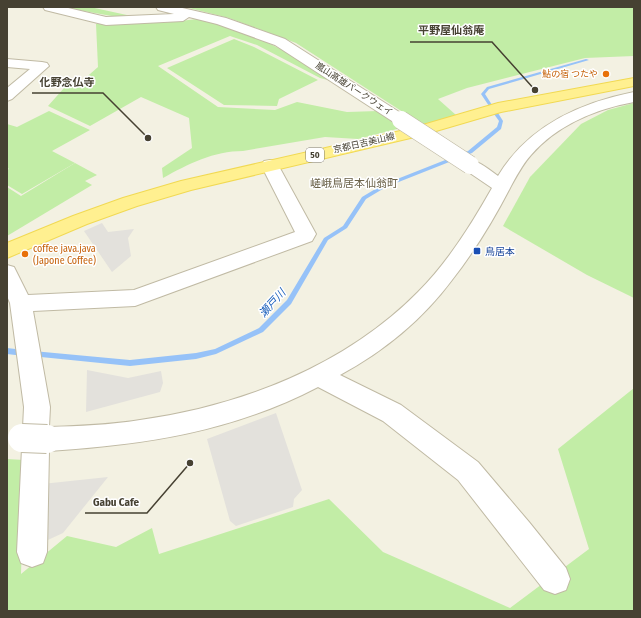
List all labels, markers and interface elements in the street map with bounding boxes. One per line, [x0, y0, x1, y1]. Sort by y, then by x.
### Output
callout: 平野屋仙翁庵 [410, 19, 492, 42]
text: 平野屋仙翁庵 [418, 24, 485, 37]
street label: 嵐山高雄パークウェイ [314, 60, 394, 118]
place label: 鮎の宿 つたや [542, 69, 598, 79]
marker: 鮎の宿 つたや [601, 69, 611, 79]
callout: 化野念仏寺 [32, 70, 103, 93]
text: 化野念仏寺 [40, 76, 95, 89]
street label: 京都日吉美山線 [332, 131, 397, 155]
road number: 50 [306, 148, 324, 162]
district label: 嵯峨鳥居本仙翁町 [310, 177, 398, 190]
place label: coffee java.java (Japone Coffee) [33, 243, 96, 267]
marker: 鳥居本 [472, 246, 482, 256]
place label: 鳥居本 [485, 246, 515, 258]
marker: coffee java.java (Japone Coffee) [20, 249, 30, 259]
water label: 瀬戸川 [257, 286, 289, 320]
callout: Gabu Cafe [85, 490, 147, 513]
text: Gabu Cafe [93, 496, 139, 509]

